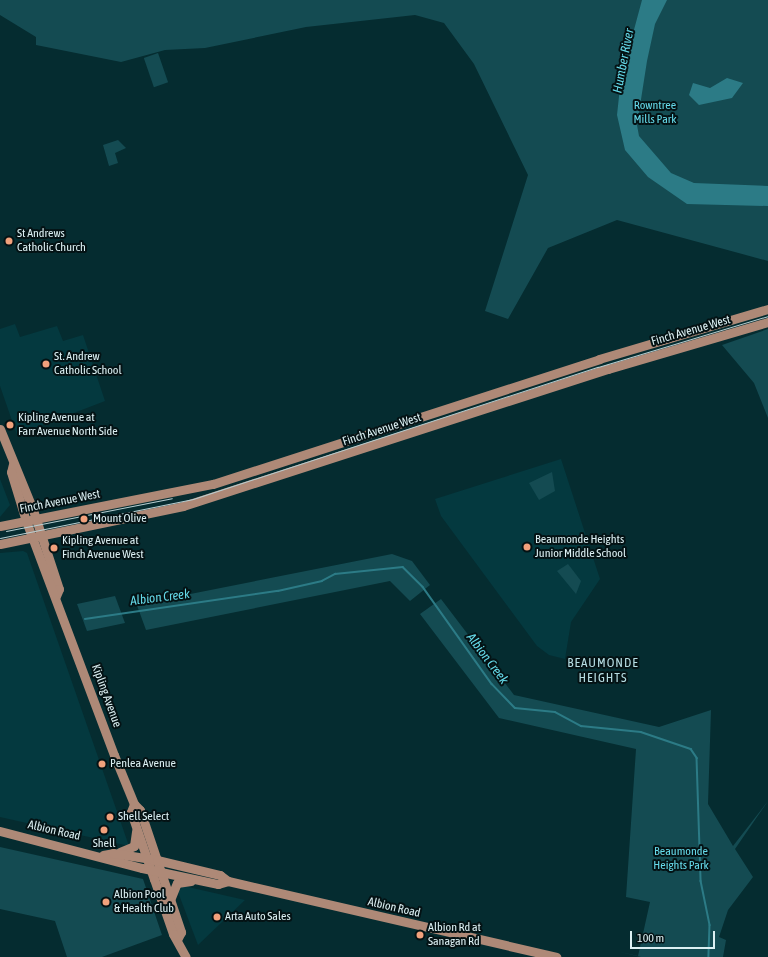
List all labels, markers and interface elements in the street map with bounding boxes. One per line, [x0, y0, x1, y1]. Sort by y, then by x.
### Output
water label: Humber River [610, 27, 638, 95]
park label: Rowntree Mills Park [633, 99, 677, 127]
place label: St Andrews Catholic Church [17, 227, 86, 255]
marker: St Andrews Catholic Church [4, 236, 14, 246]
street label: Finch Avenue West [650, 313, 732, 349]
place label: St. Andrew Catholic School [54, 350, 122, 378]
marker: St. Andrew Catholic School [41, 359, 51, 369]
place label: Kipling Avenue at Farr Avenue North Side [18, 411, 118, 439]
street label: Finch Avenue West [341, 411, 423, 449]
marker: Kipling Avenue at Farr Avenue North Side [5, 420, 15, 430]
street label: Finch Avenue West [19, 487, 101, 517]
place label: Mount Olive [93, 512, 147, 526]
marker: Mount Olive [78, 513, 90, 525]
place label: Beaumonde Heights Junior Middle School [535, 533, 626, 561]
place label: Kipling Avenue at Finch Avenue West [62, 534, 144, 562]
marker: Beaumonde Heights Junior Middle School [522, 542, 532, 552]
marker: Kipling Avenue at Finch Avenue West [49, 543, 59, 553]
water label: Albion Creek [129, 587, 191, 609]
water label: Albion Creek [463, 630, 511, 688]
district label: BEAUMONDE HEIGHTS [567, 656, 639, 687]
street label: Kipling Avenue [88, 662, 124, 730]
place label: Penlea Avenue [110, 757, 176, 771]
marker: Penlea Avenue [97, 759, 107, 769]
place label: Shell Select [118, 810, 169, 824]
marker: Shell Select [105, 812, 115, 822]
street label: Albion Road [26, 818, 82, 844]
marker: Shell [99, 825, 109, 835]
place label: Shell [93, 837, 115, 851]
park label: Beaumonde Heights Park [653, 845, 709, 873]
place label: Albion Pool & Health Club [114, 888, 174, 916]
street label: Albion Road [366, 895, 422, 921]
marker: Albion Pool & Health Club [101, 897, 111, 907]
place label: Arta Auto Sales [225, 910, 291, 924]
marker: Arta Auto Sales [212, 912, 222, 922]
place label: Albion Rd at Sanagan Rd [428, 921, 481, 949]
scale bar [632, 923, 717, 949]
marker: Albion Rd at Sanagan Rd [415, 930, 425, 940]
text: 100 m [637, 931, 664, 945]

